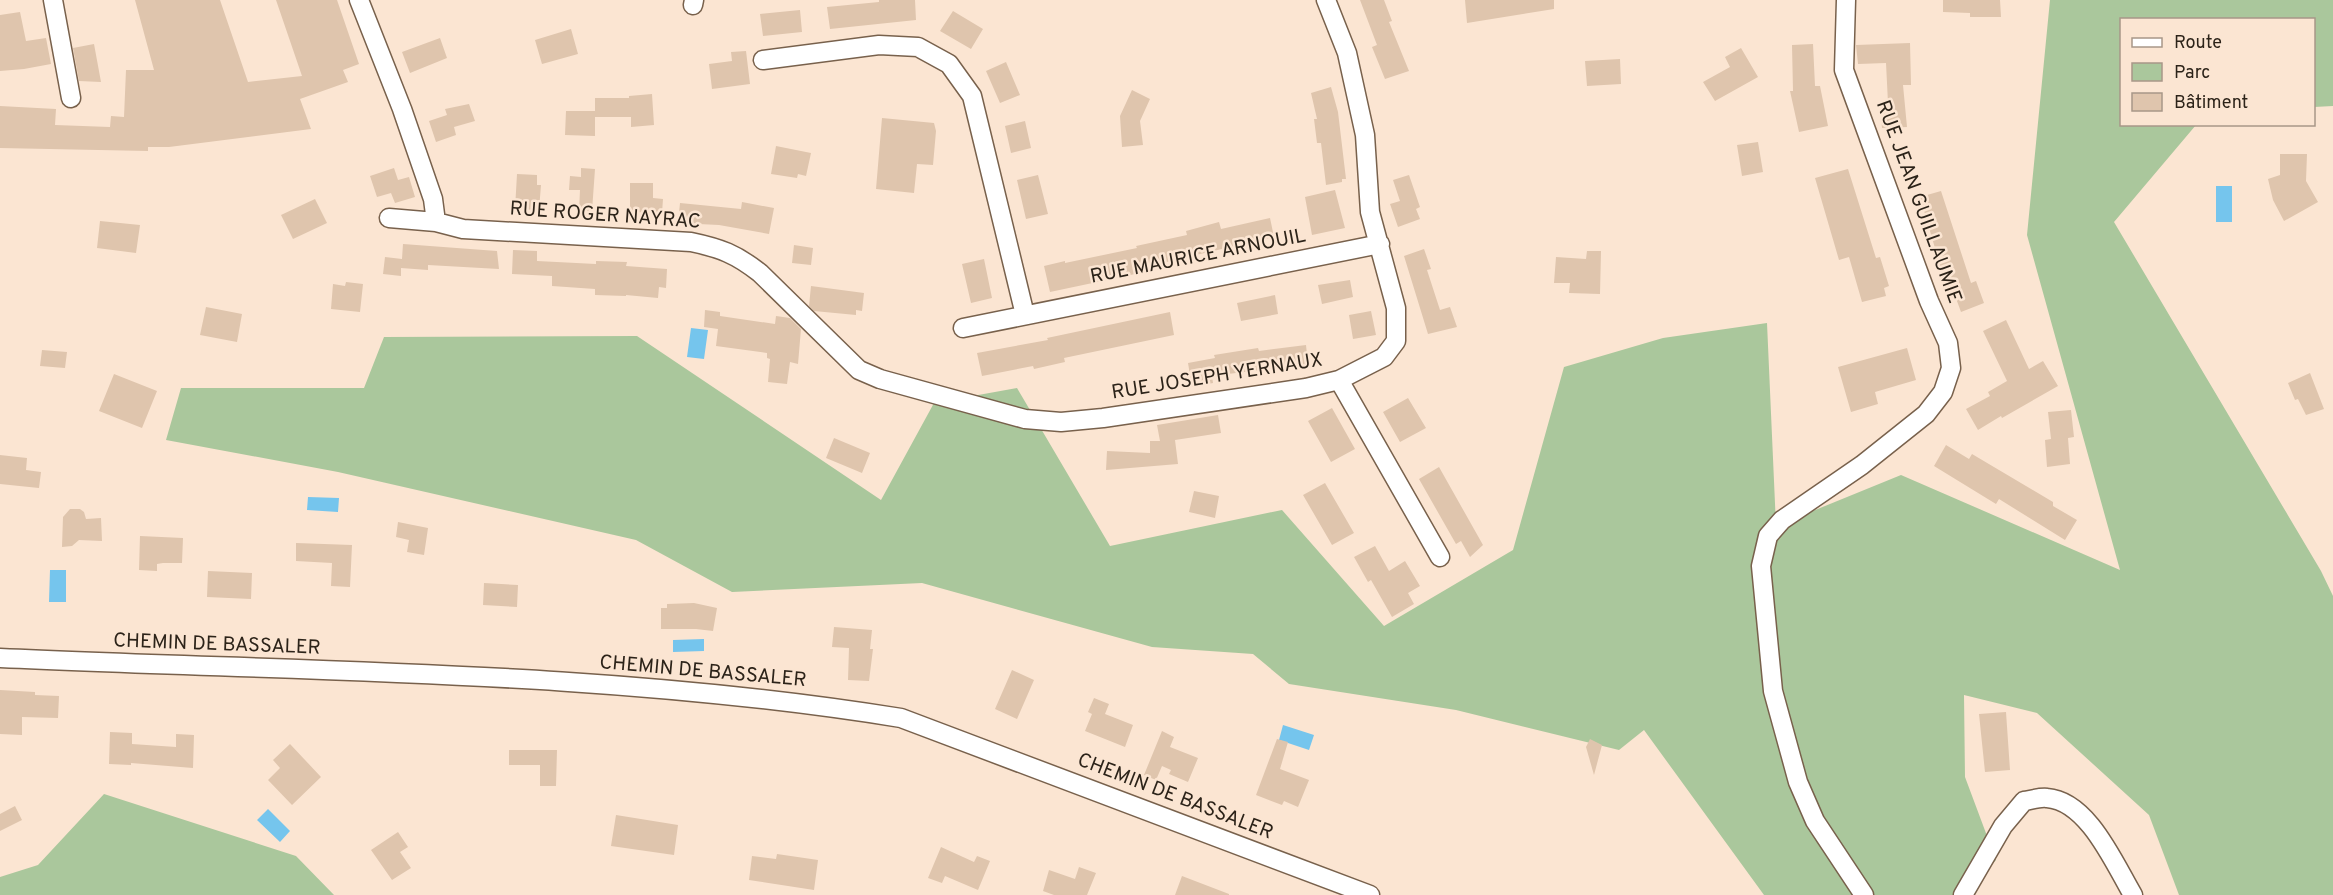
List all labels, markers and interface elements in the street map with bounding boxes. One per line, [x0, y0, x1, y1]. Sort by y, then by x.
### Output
legend [2120, 18, 2315, 126]
text: Route [2174, 32, 2222, 55]
text: Parc [2174, 62, 2210, 85]
text: Bâtiment [2174, 92, 2248, 115]
street label: RUE JEAN GUILLAUMIE [1869, 97, 1967, 307]
street label: RUE ROGER NAYRAC [509, 196, 701, 236]
street label: RUE MAURICE ARNOUIL [1088, 223, 1308, 291]
street label: RUE JOSEPH YERNAUX [1110, 347, 1324, 407]
street label: CHEMIN DE BASSALER [113, 628, 321, 662]
street label: CHEMIN DE BASSALER [598, 650, 808, 694]
street label: CHEMIN DE BASSALER [1073, 748, 1277, 846]

